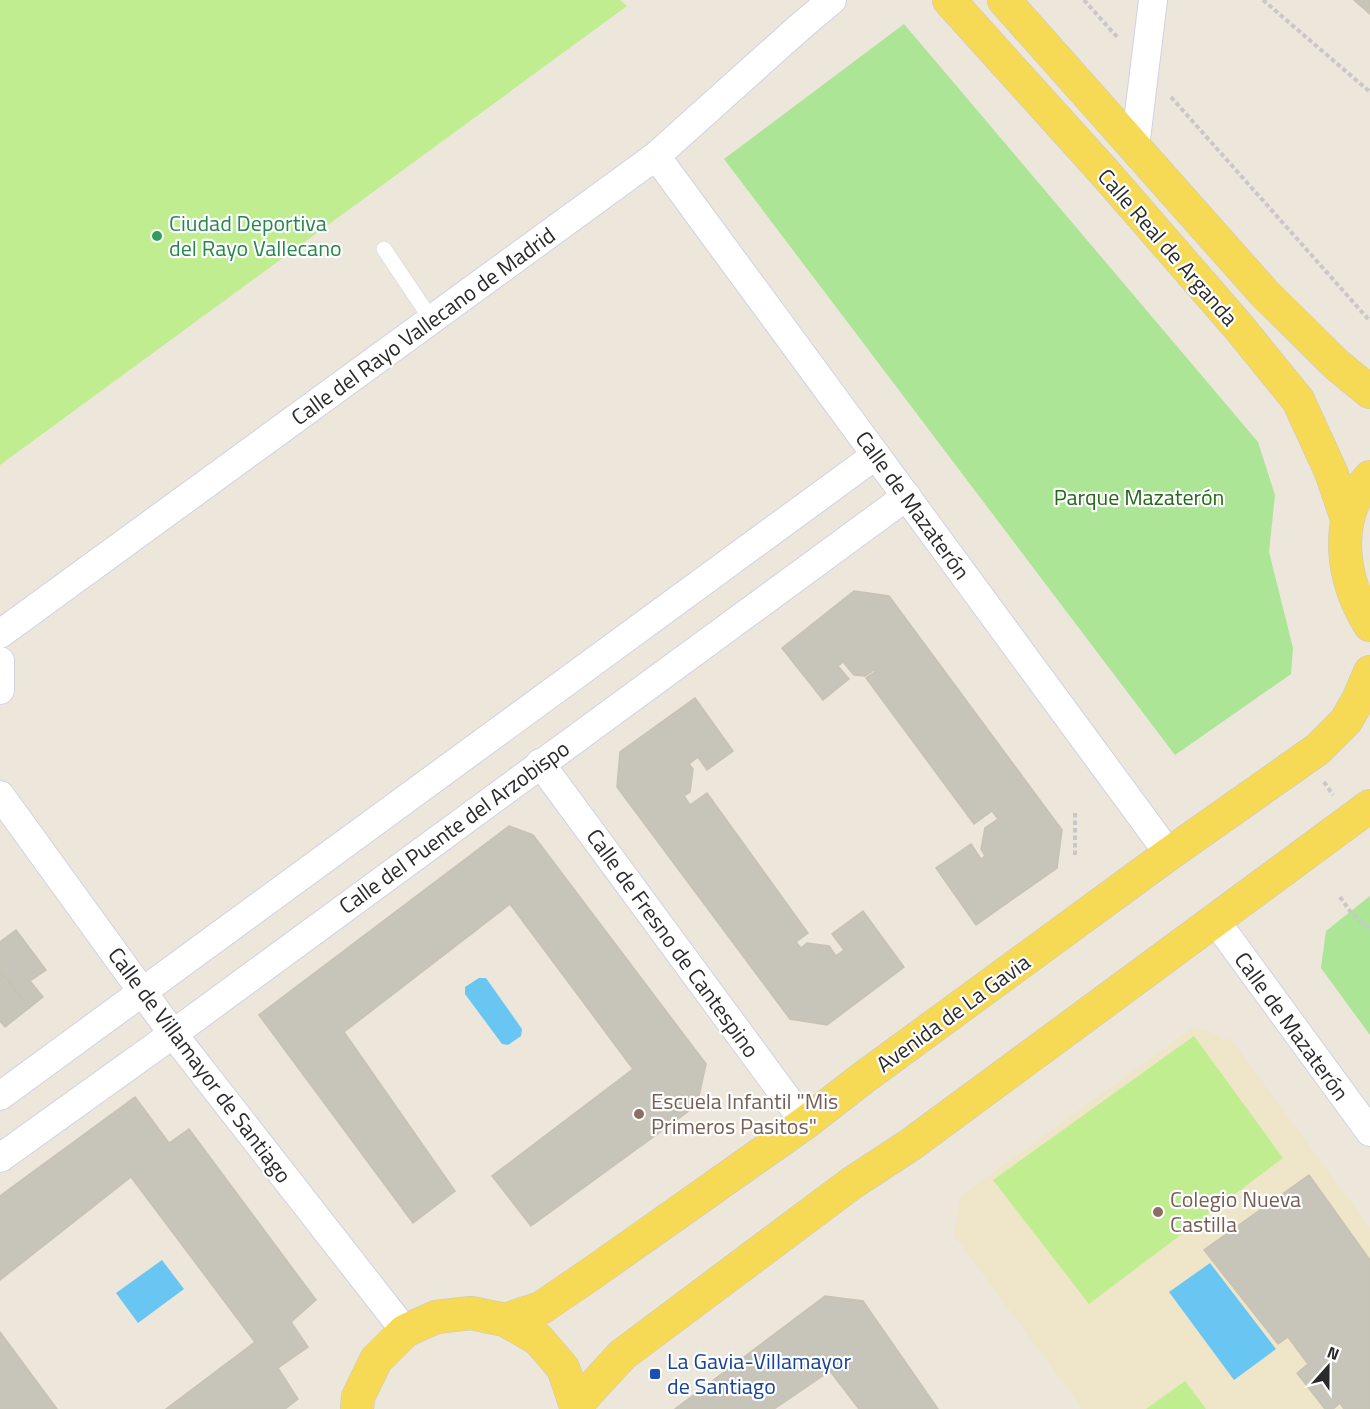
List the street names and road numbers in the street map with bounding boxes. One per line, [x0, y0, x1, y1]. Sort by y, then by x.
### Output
street label: Calle Real de Arganda [1090, 161, 1246, 333]
street label: Calle del Rayo Vallecano de Madrid [284, 218, 562, 434]
street label: Calle de Mazaterón [847, 423, 979, 587]
street label: Calle del Puente del Arzobispo [332, 732, 576, 922]
street label: Calle de Fresno de Cantespino [578, 821, 768, 1065]
street label: Calle de Villamayor de Santiago [100, 940, 300, 1190]
street label: Calle de Mazaterón [1226, 944, 1358, 1108]
street label: Avenida de La Gavia [869, 945, 1037, 1081]

